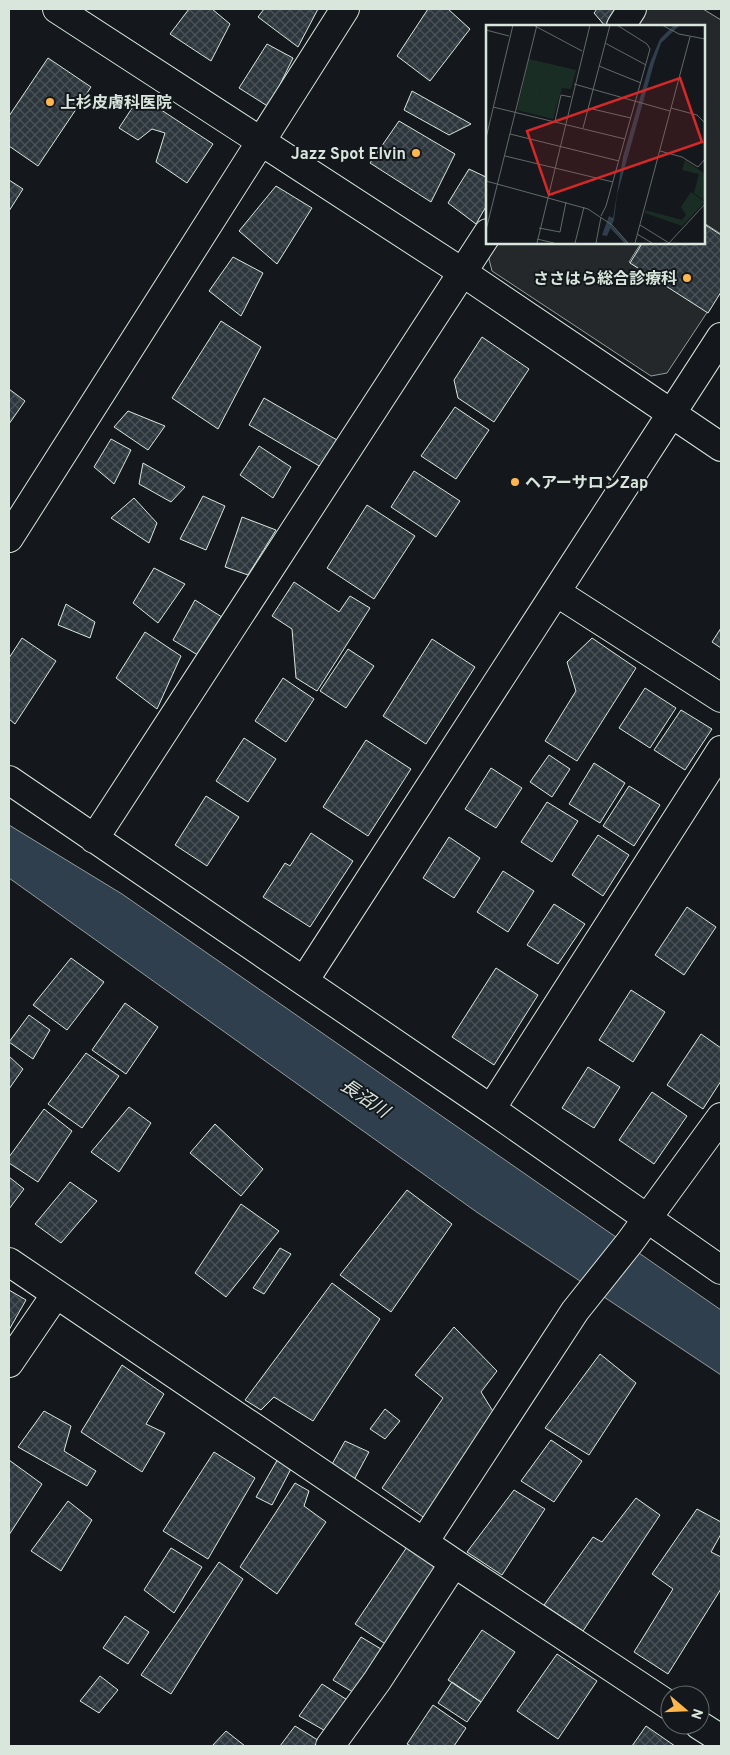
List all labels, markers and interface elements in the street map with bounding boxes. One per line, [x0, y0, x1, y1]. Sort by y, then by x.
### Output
inset map [486, 25, 705, 244]
place label: 上杉皮膚科医院 [60, 94, 172, 114]
marker: 上杉皮膚科医院 [44, 96, 56, 108]
place label: Jazz Spot Elvin [291, 145, 406, 165]
marker: Jazz Spot Elvin [410, 147, 422, 159]
place label: ささはら総合診療科 [533, 269, 677, 290]
marker: ささはら総合診療科 [681, 272, 693, 284]
place label: ヘアーサロンZap [525, 474, 648, 494]
marker: ヘアーサロンZap [509, 476, 521, 488]
water label: 長沼川 [335, 1075, 395, 1125]
north arrow [660, 1685, 710, 1735]
text: N [686, 1706, 706, 1721]

